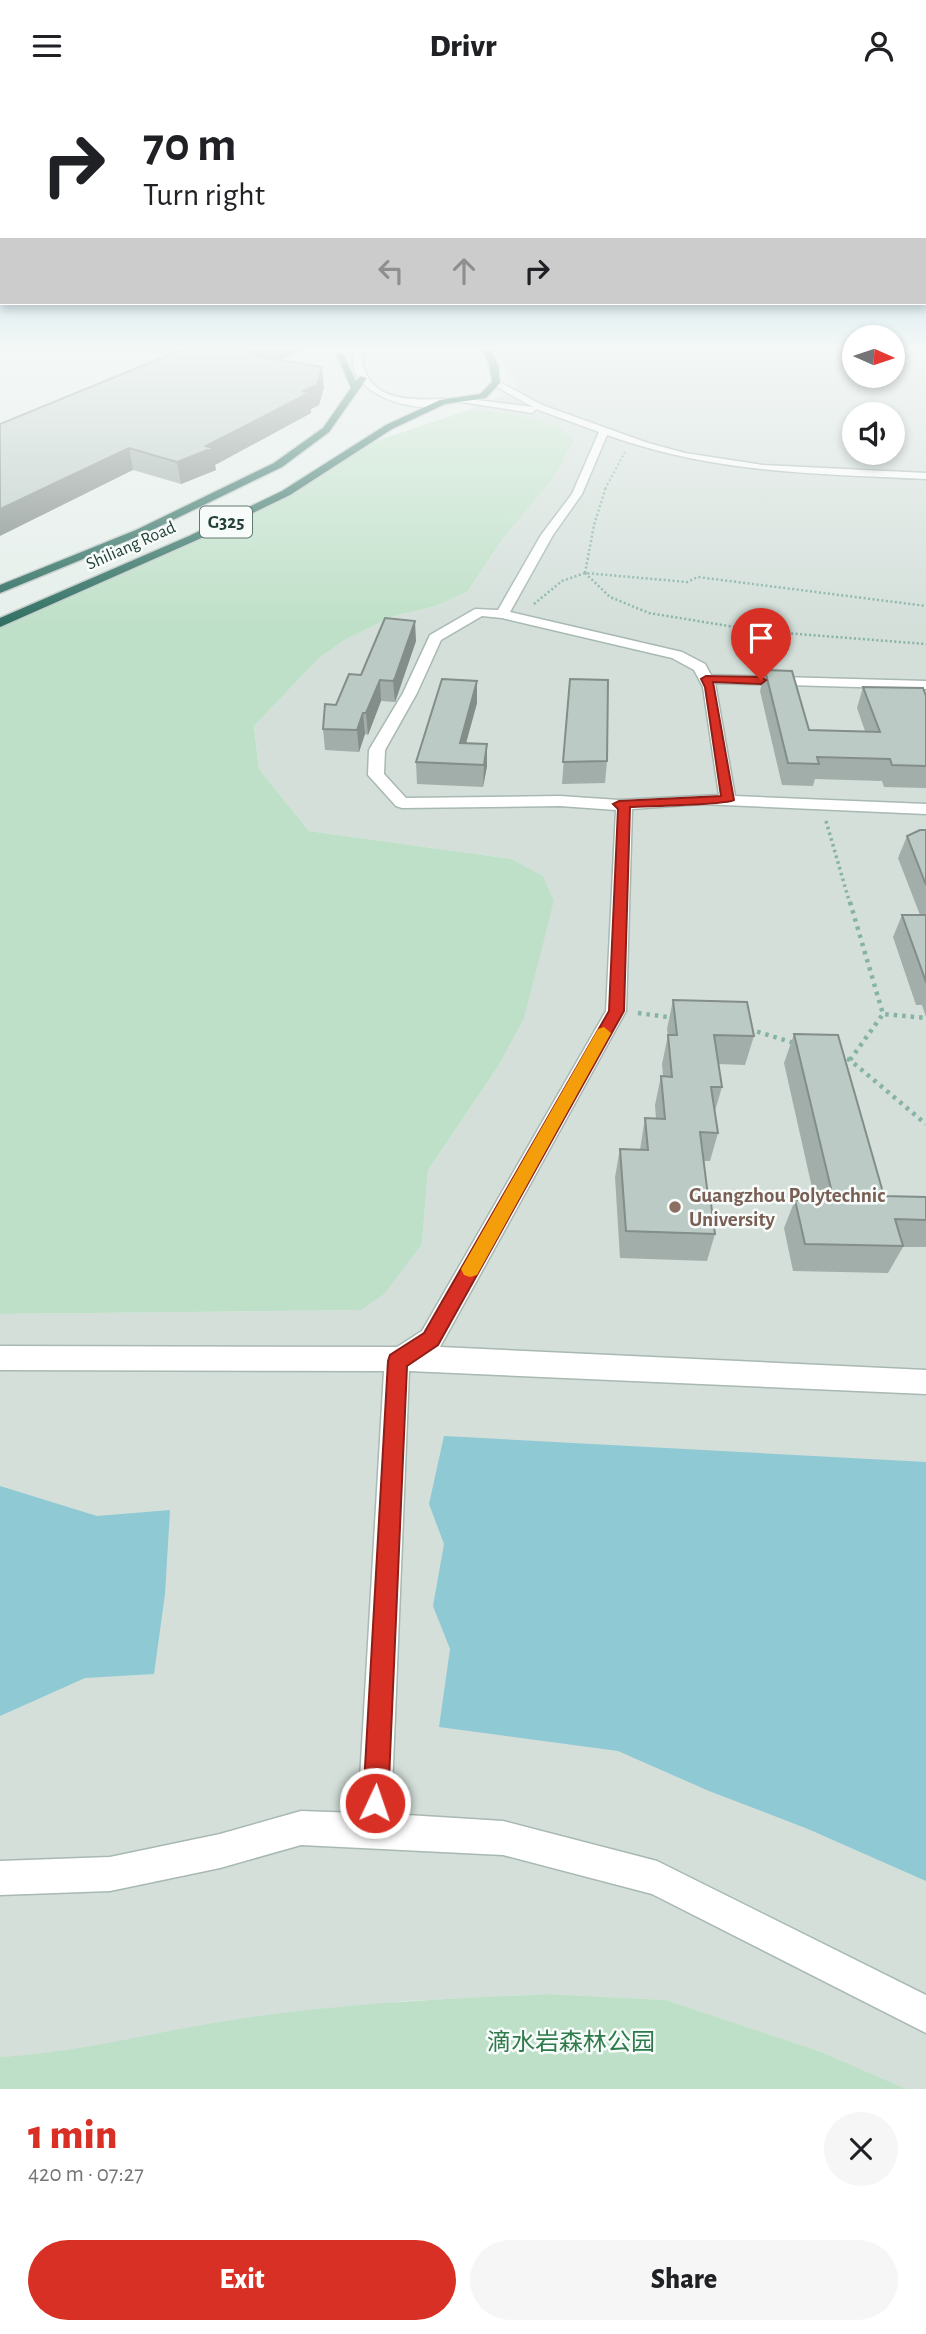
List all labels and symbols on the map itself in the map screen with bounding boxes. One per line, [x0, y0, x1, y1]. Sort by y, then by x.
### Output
north arrow [842, 325, 905, 389]
road number: G325 [200, 507, 252, 537]
street label: Shiliang Road [84, 518, 178, 574]
pin [731, 608, 791, 680]
place label: Guangzhou Polytechnic University [689, 1185, 885, 1230]
marker: Guangzhou Polytechnic University [667, 1199, 683, 1215]
position arrow [338, 1766, 412, 1840]
park label: 滴水岩森林公园 [487, 2029, 655, 2055]

